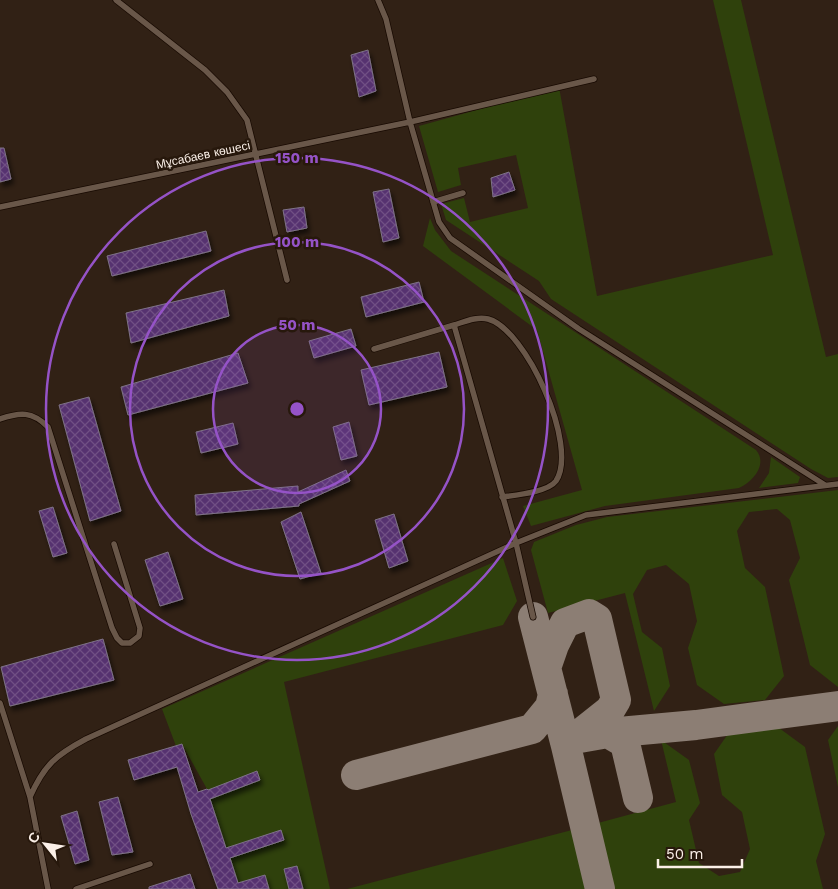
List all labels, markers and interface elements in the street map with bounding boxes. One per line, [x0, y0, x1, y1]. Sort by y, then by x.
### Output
street label: Мұсабаев көшесі [155, 138, 251, 172]
text: 150 m [275, 149, 319, 167]
text: 100 m [275, 233, 319, 251]
text: 50 m [279, 316, 315, 334]
centre of rings [288, 400, 306, 418]
north arrow [20, 819, 70, 869]
text: С [24, 829, 43, 846]
scale bar [658, 836, 742, 868]
text: 50 m [666, 845, 703, 863]

